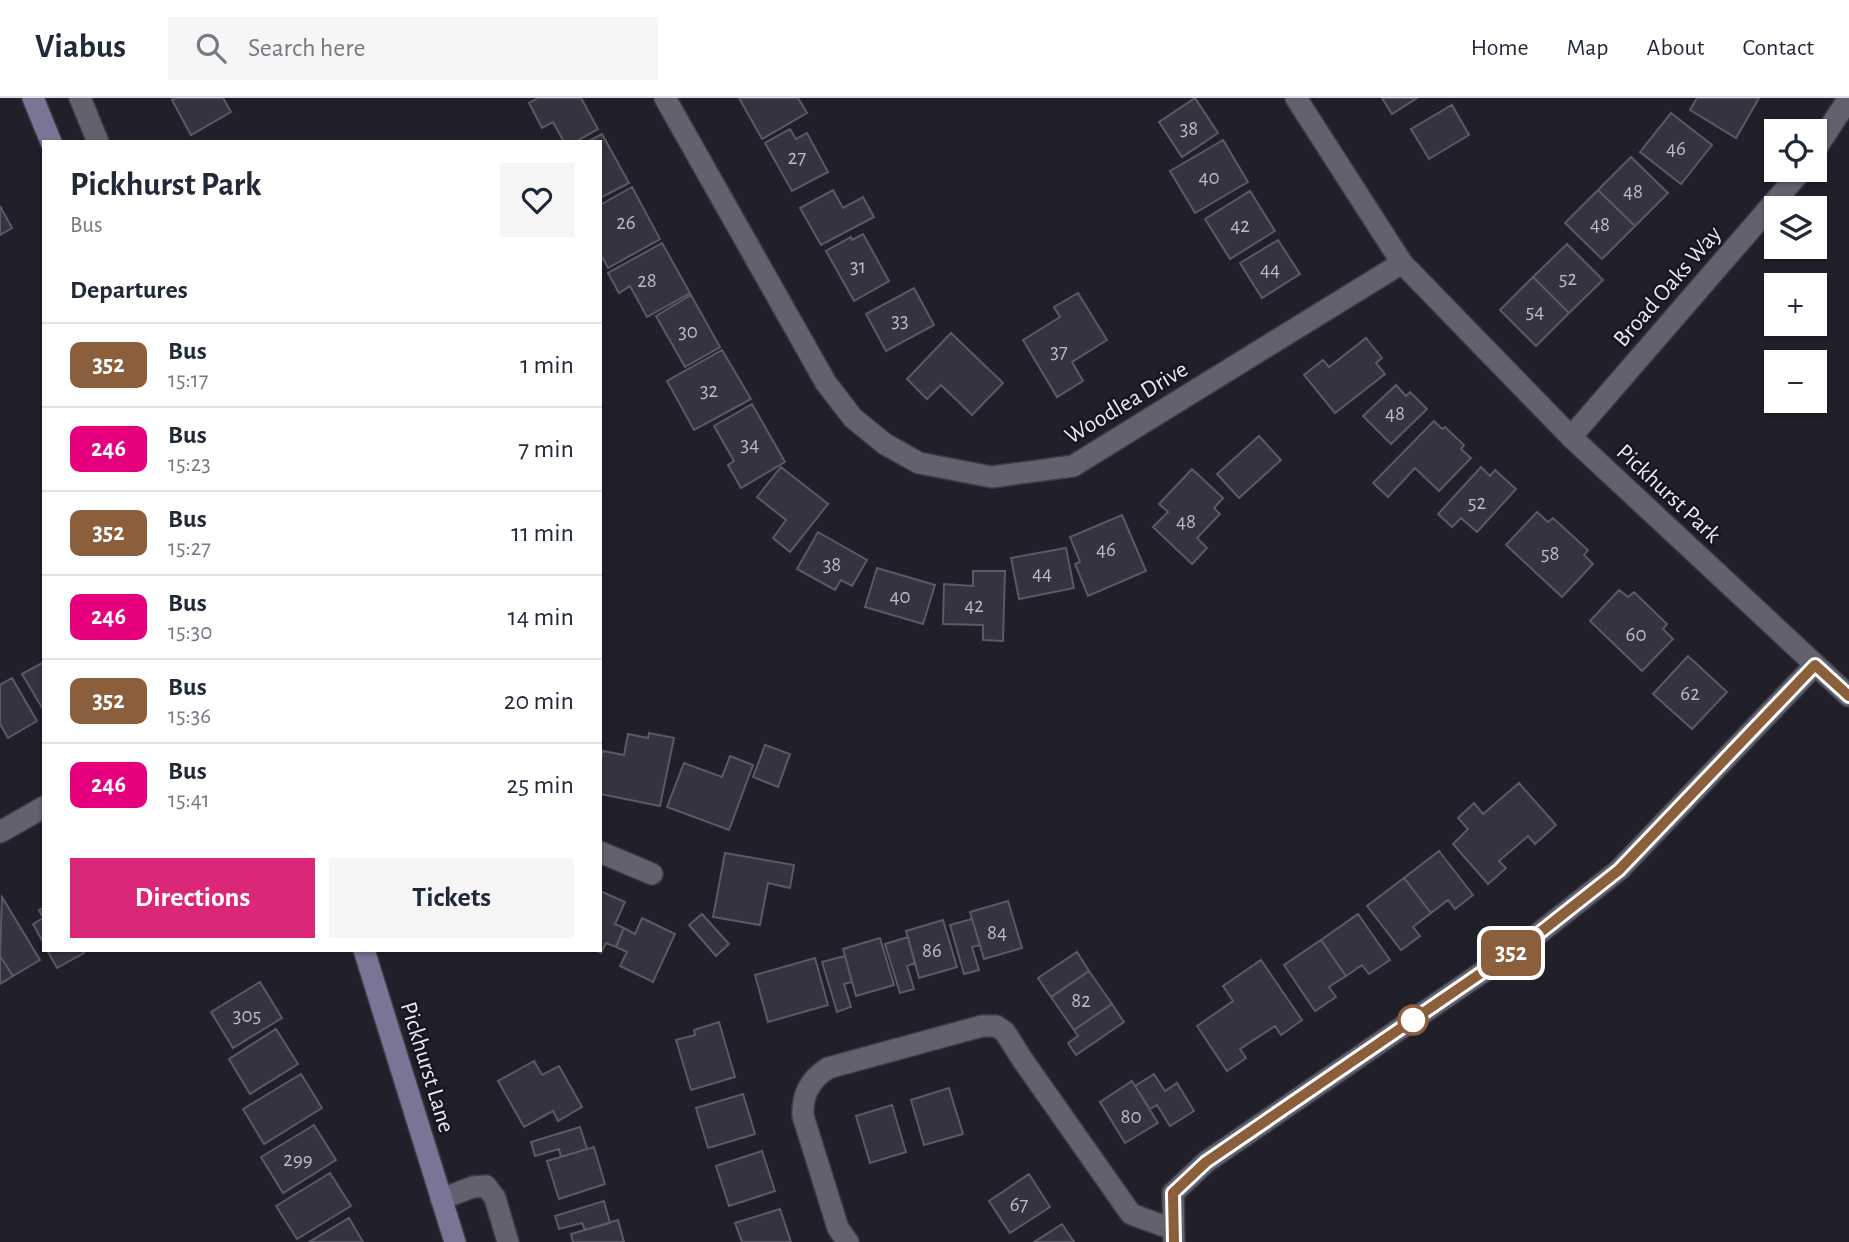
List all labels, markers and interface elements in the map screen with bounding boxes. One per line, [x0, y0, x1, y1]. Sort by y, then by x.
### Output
search box [168, 17, 658, 80]
icon: search [192, 29, 230, 67]
text: Viabus [35, 31, 126, 64]
text: Search here [248, 35, 366, 61]
text: Home [1471, 36, 1529, 60]
text: Map [1567, 36, 1609, 60]
text: About [1647, 36, 1704, 60]
text: Contact [1742, 36, 1814, 60]
house number: 38 [1180, 118, 1198, 139]
map controls [1764, 119, 1827, 413]
button: locate [1764, 119, 1827, 182]
house number: 46 [1666, 138, 1686, 159]
house number: 27 [788, 147, 806, 168]
button: heart [500, 163, 574, 237]
house number: 40 [1198, 167, 1220, 188]
text: Pickhurst Park [70, 169, 261, 202]
house number: 48 [1623, 181, 1643, 202]
button: layers [1764, 196, 1827, 259]
house number: 26 [616, 212, 636, 233]
text: Bus [70, 214, 103, 237]
house number: 48 [1590, 214, 1610, 235]
house number: 42 [1230, 215, 1250, 236]
street label: Broad Oaks Way [1609, 222, 1726, 351]
house number: 31 [850, 256, 866, 277]
house number: 44 [1260, 259, 1280, 280]
house number: 52 [1559, 268, 1577, 289]
house number: 28 [637, 270, 657, 291]
button: + [1764, 273, 1827, 336]
text: Departures [70, 277, 188, 303]
house number: 54 [1526, 301, 1544, 322]
house number: 33 [891, 310, 909, 331]
house number: 30 [678, 321, 698, 342]
text: Bus [168, 338, 207, 364]
house number: 37 [1050, 341, 1068, 362]
button: − [1764, 350, 1827, 413]
text: 1 min [520, 352, 574, 378]
text: 352 [92, 353, 125, 377]
street label: Woodlea Drive [1061, 357, 1192, 449]
text: 15:17 [168, 369, 208, 392]
house number: 32 [700, 380, 718, 401]
house number: 48 [1385, 403, 1405, 424]
text: Bus [168, 422, 207, 448]
house number: 34 [741, 434, 759, 455]
text: 7 min [518, 436, 574, 462]
text: 246 [91, 437, 126, 461]
street label: Pickhurst Park [1612, 440, 1725, 548]
text: 15:23 [168, 453, 211, 476]
house number: 52 [1468, 492, 1486, 513]
text: Bus [168, 506, 207, 532]
house number: 48 [1176, 511, 1196, 532]
text: 11 min [511, 520, 574, 546]
text: 352 [92, 521, 125, 545]
text: 15:27 [168, 537, 211, 560]
house number: 46 [1096, 539, 1116, 560]
house number: 58 [1541, 543, 1559, 564]
house number: 38 [823, 554, 841, 575]
house number: 44 [1032, 563, 1052, 584]
house number: 40 [889, 586, 911, 607]
text: Bus [168, 590, 207, 616]
house number: 42 [964, 595, 984, 616]
text: 14 min [508, 604, 574, 630]
text: 246 [91, 605, 126, 629]
text: 15:30 [168, 621, 212, 644]
house number: 60 [1626, 624, 1646, 645]
text: Bus [168, 674, 207, 700]
house number: 62 [1680, 683, 1700, 704]
text: 20 min [504, 688, 574, 714]
text: 352 [92, 689, 125, 713]
text: 15:36 [168, 705, 211, 728]
text: Bus [168, 758, 207, 784]
text: 25 min [507, 772, 574, 798]
text: 246 [91, 773, 126, 797]
text: 15:41 [168, 789, 210, 812]
button: Directions [70, 858, 315, 938]
button: Tickets [329, 858, 574, 938]
house number: 84 [987, 922, 1007, 943]
line badge: 352 [1471, 930, 1551, 976]
house number: 86 [922, 940, 942, 961]
text: 352 [1495, 941, 1527, 965]
house number: 82 [1071, 990, 1091, 1011]
street label: Pickhurst Lane [396, 999, 458, 1136]
house number: 305 [233, 1005, 261, 1026]
unlabelled marker [1398, 1005, 1428, 1035]
house number: 80 [1120, 1106, 1142, 1127]
house number: 299 [283, 1149, 313, 1170]
house number: 67 [1010, 1194, 1029, 1215]

